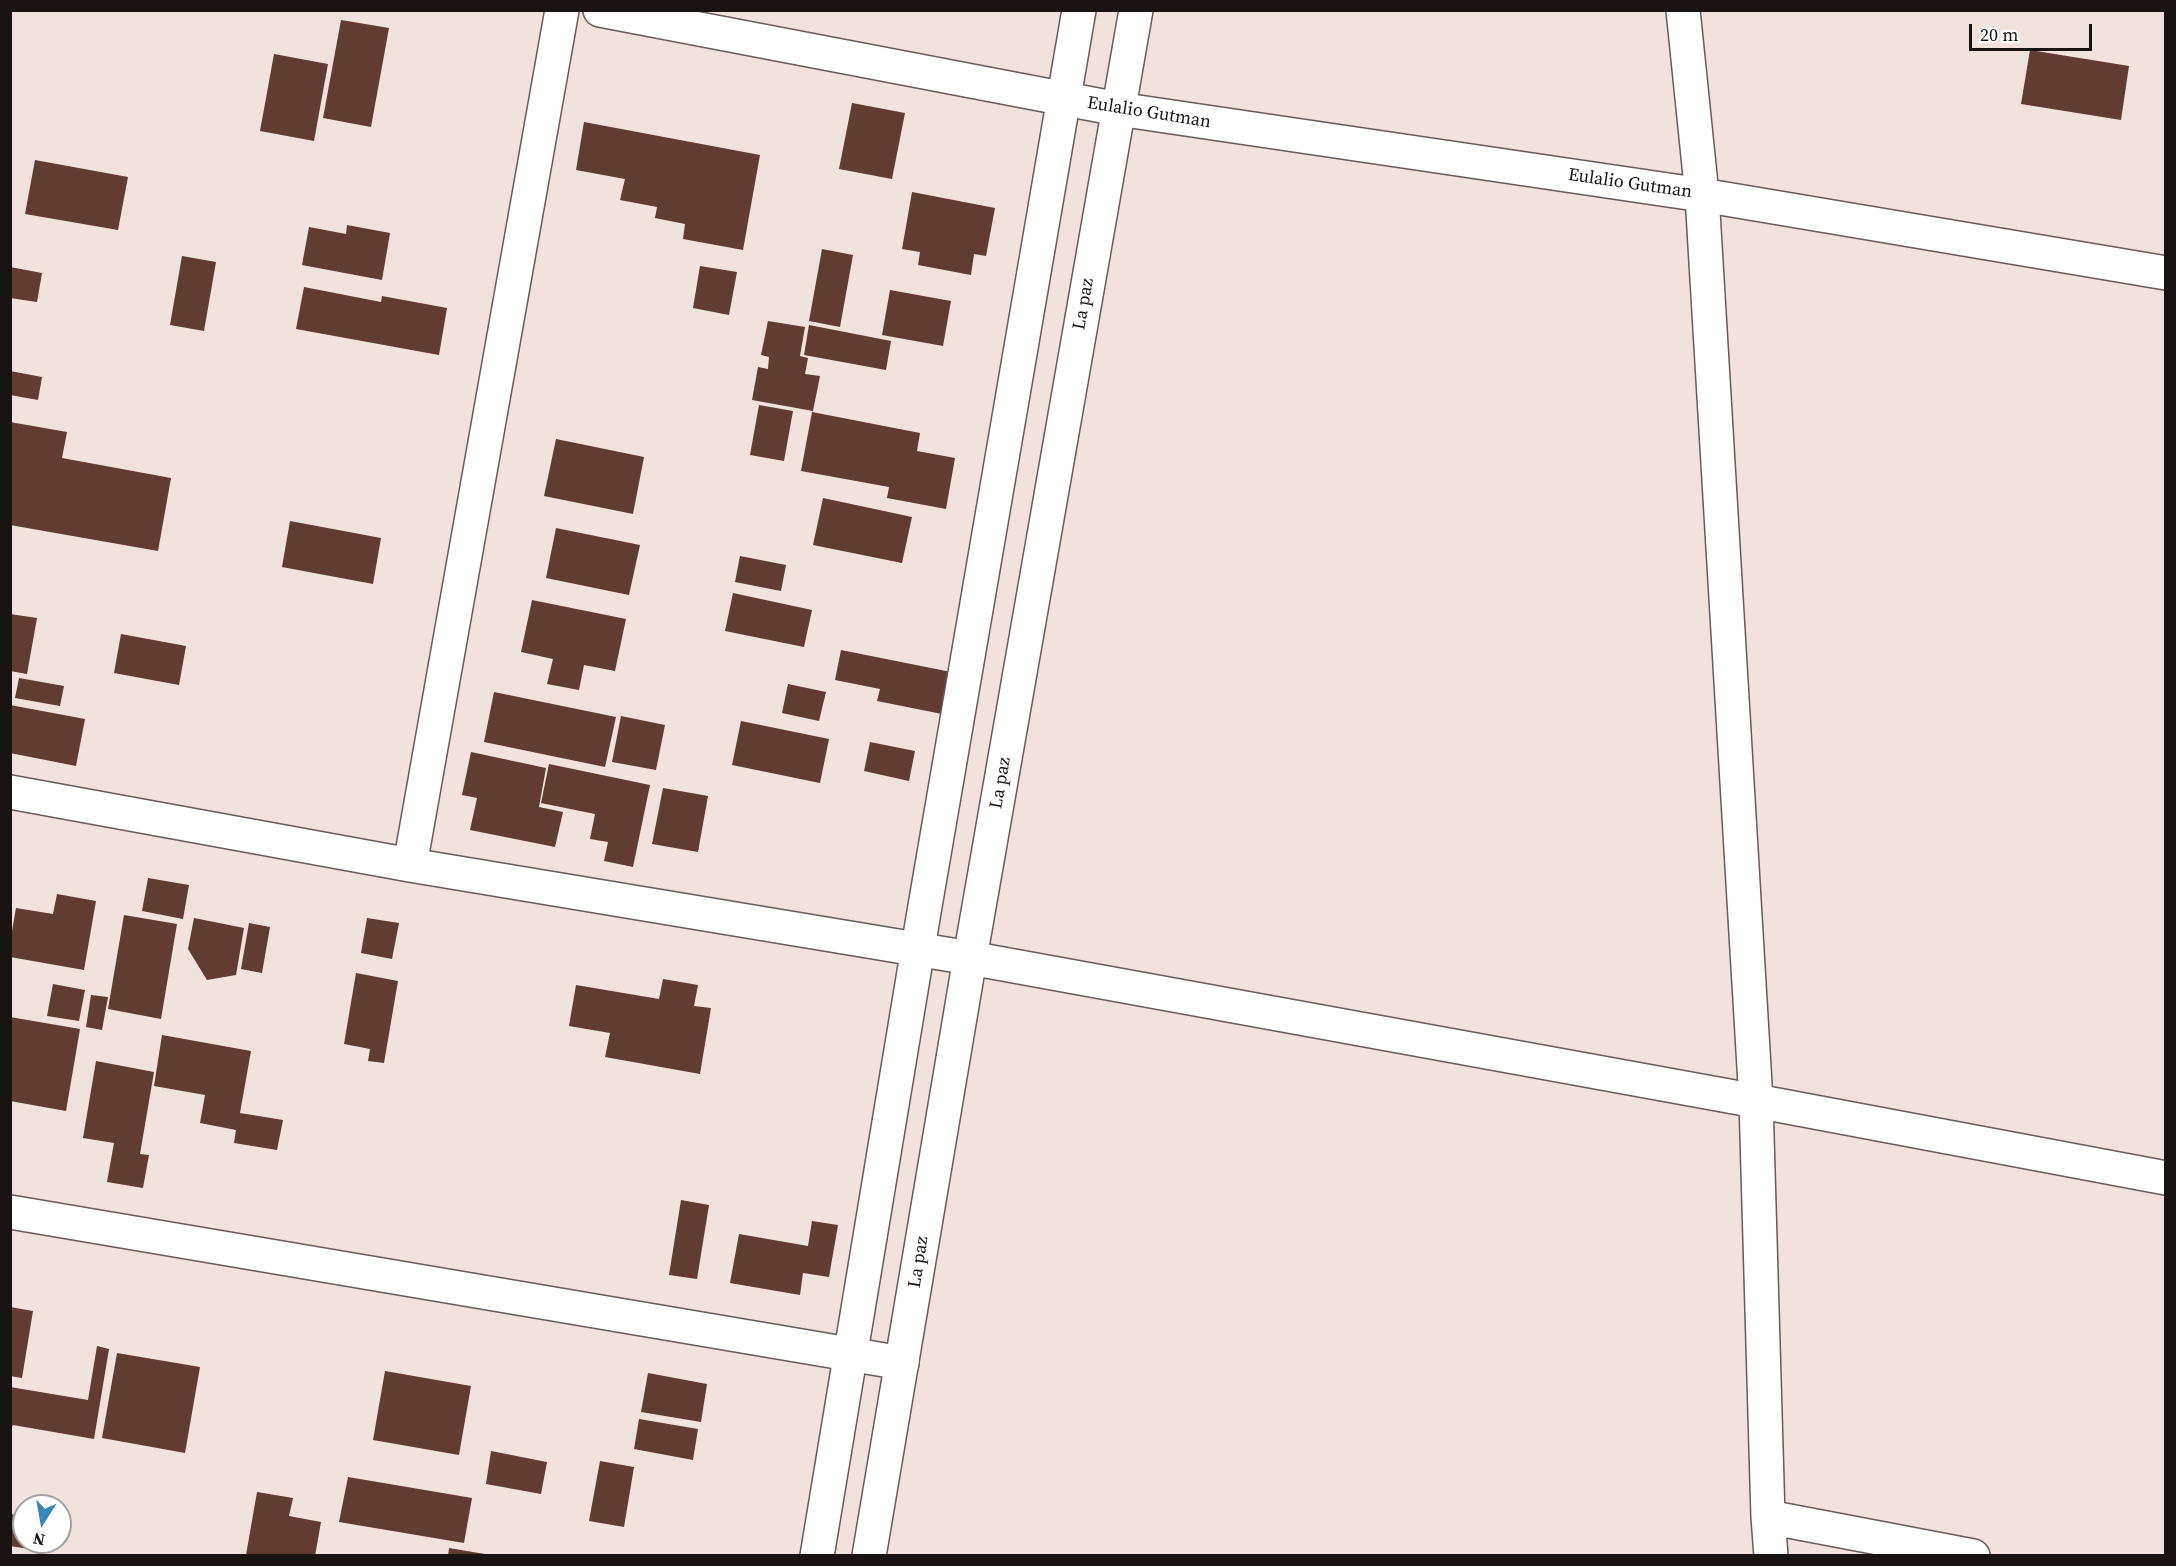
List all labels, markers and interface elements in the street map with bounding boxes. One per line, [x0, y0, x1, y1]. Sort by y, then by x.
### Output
scale bar [1972, 12, 2095, 50]
text: 20 m [1980, 22, 2018, 47]
street label: Eulalio Gutman [1086, 93, 1212, 133]
street label: Eulalio Gutman [1567, 165, 1693, 203]
street label: La paz [1069, 277, 1099, 331]
street label: La paz [986, 756, 1016, 810]
street label: La paz [904, 1235, 934, 1289]
north arrow [12, 1494, 72, 1554]
text: N [31, 1528, 47, 1552]

